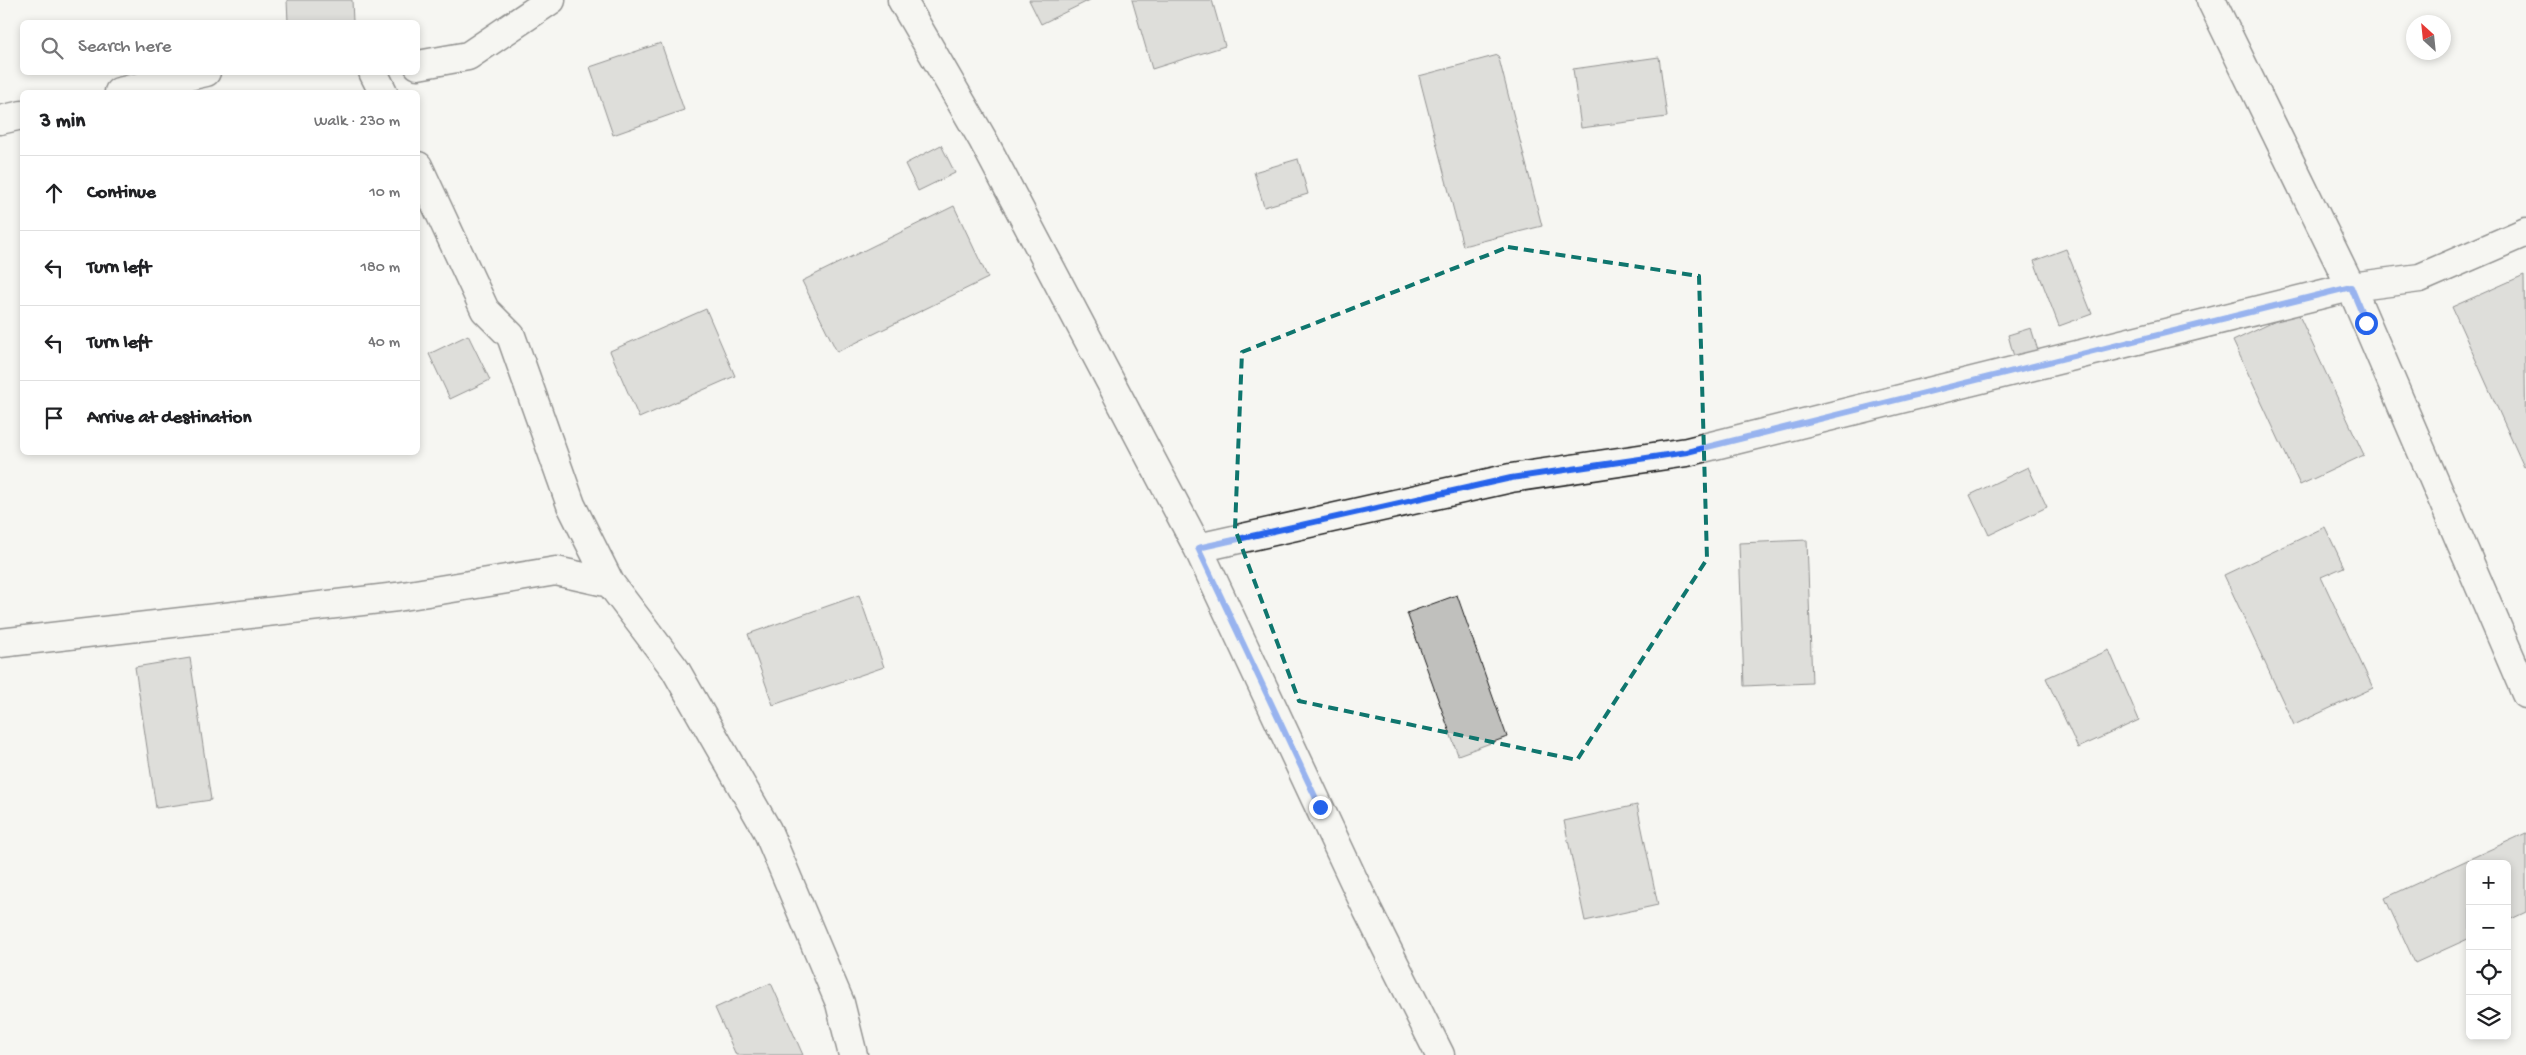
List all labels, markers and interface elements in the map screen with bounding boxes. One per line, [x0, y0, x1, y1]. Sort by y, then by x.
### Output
north arrow [2406, 15, 2451, 60]
search box [20, 20, 420, 75]
icon: search [38, 34, 66, 62]
text: Search here [78, 36, 172, 59]
text: 3 min [40, 110, 85, 135]
text: Walk · 230 m [314, 113, 400, 132]
icon: ahead [40, 179, 68, 207]
text: Continue [87, 182, 156, 205]
text: 10 m [369, 184, 400, 203]
icon: left [40, 254, 68, 282]
text: Turn left [87, 257, 151, 280]
text: 180 m [361, 259, 400, 278]
route start [2355, 312, 2378, 335]
icon: left [40, 329, 68, 357]
text: Turn left [87, 332, 151, 355]
text: 40 m [368, 334, 400, 353]
icon: arrive [40, 404, 68, 432]
text: Arrive at destination [87, 407, 251, 430]
route end [1309, 796, 1332, 819]
map controls [2466, 860, 2511, 1040]
button: + [2466, 860, 2511, 905]
button: − [2466, 905, 2511, 950]
button: locate [2466, 950, 2511, 995]
button: layers [2466, 995, 2511, 1040]

